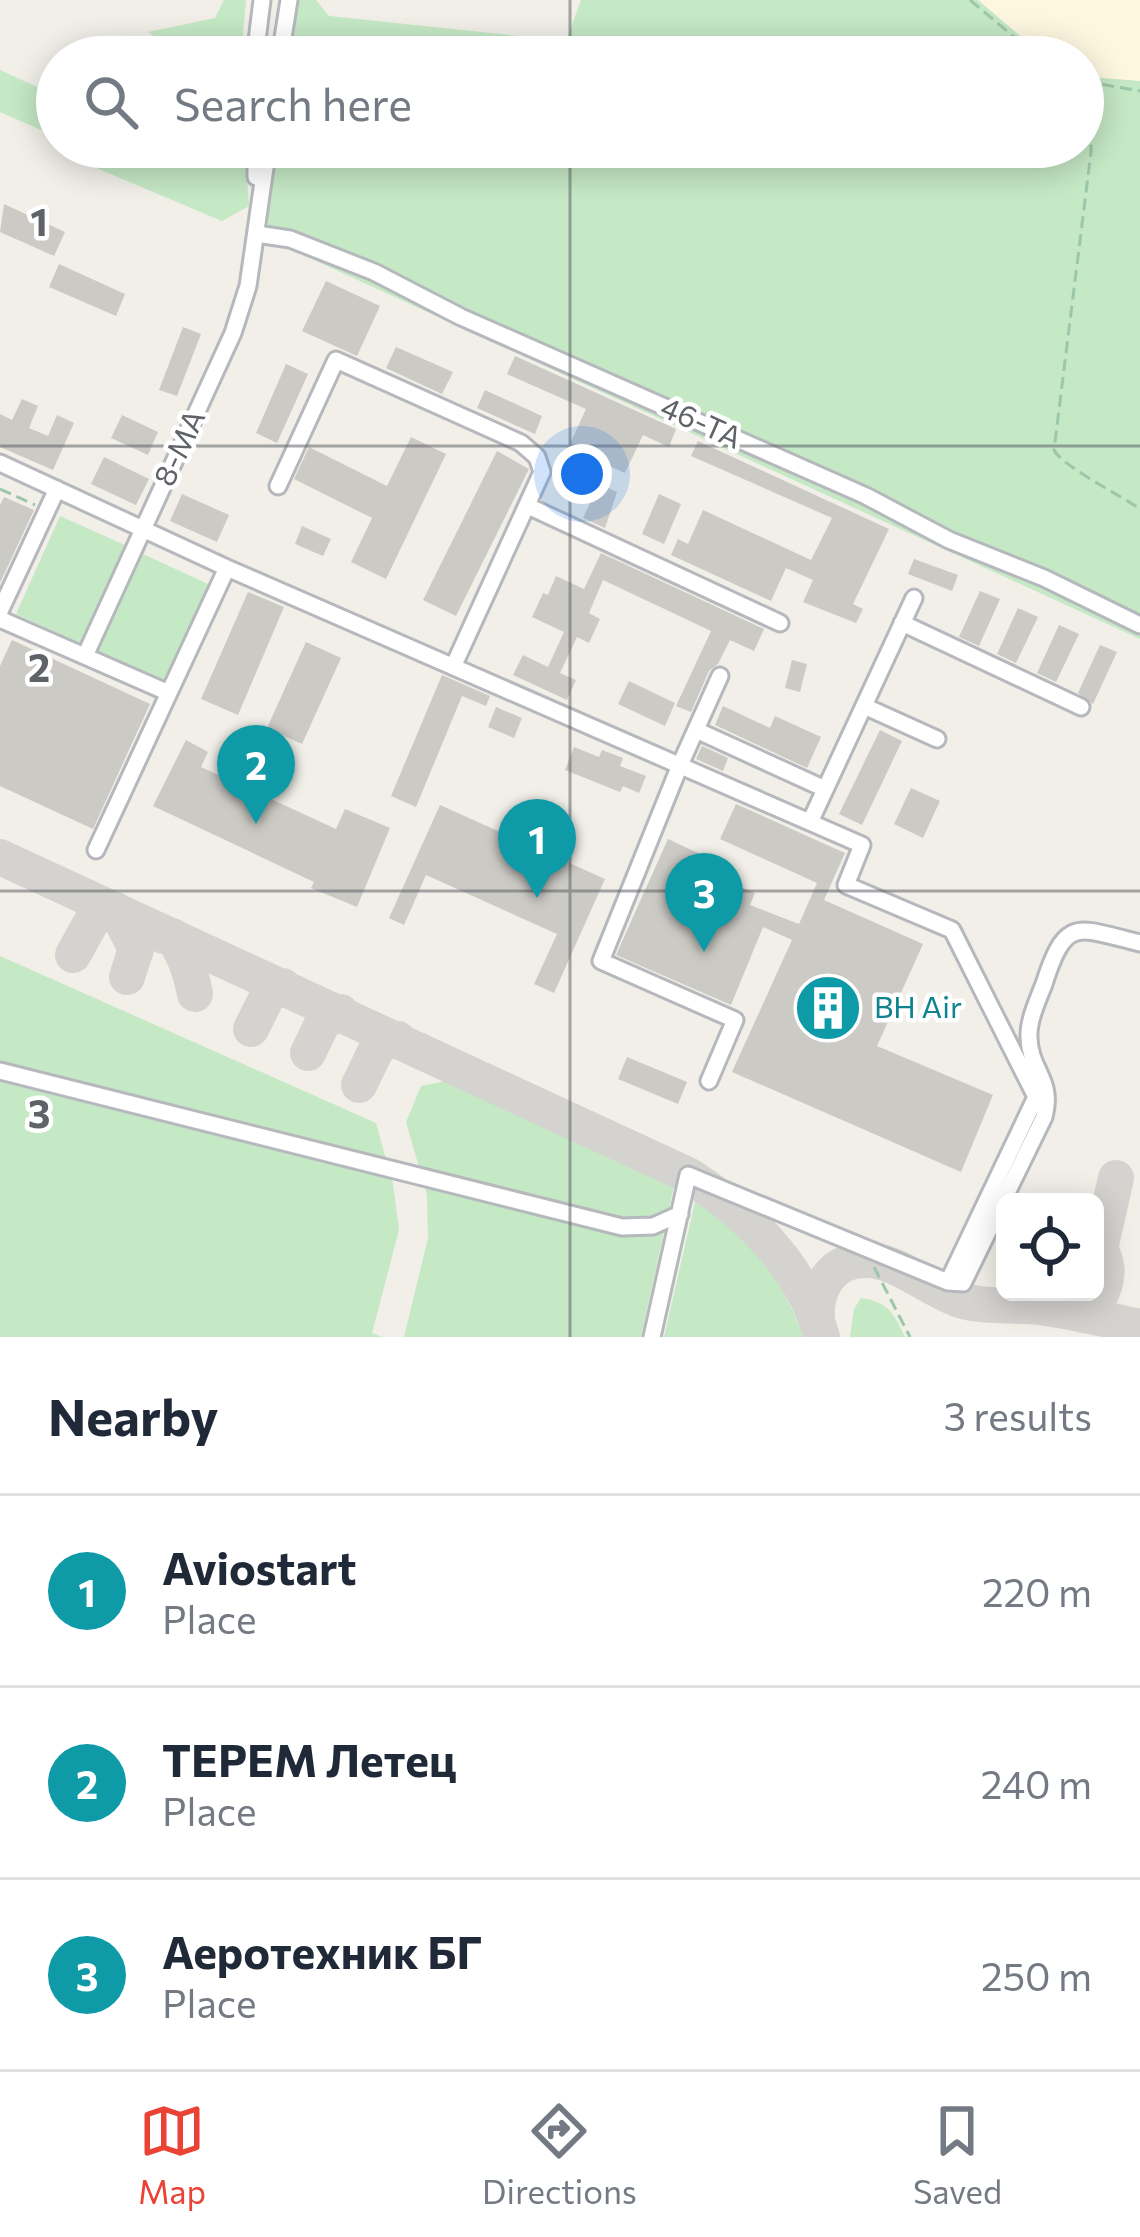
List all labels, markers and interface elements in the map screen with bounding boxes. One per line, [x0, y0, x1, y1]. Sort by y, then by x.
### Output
search box [36, 36, 1104, 168]
icon: search [78, 69, 144, 135]
text: Search here [174, 75, 412, 130]
text: 1 [30, 196, 48, 244]
street label: 46-ТА [656, 387, 748, 455]
street label: 8-МА [144, 403, 211, 491]
your location [552, 444, 612, 504]
text: 2 [28, 642, 50, 690]
pin: 2 [217, 725, 295, 824]
pin: 1 [498, 799, 576, 898]
pin: 3 [665, 853, 743, 952]
building icon: BH Air [793, 973, 863, 1043]
place label: BH Air [874, 987, 962, 1024]
text: 3 [28, 1088, 50, 1136]
map controls [996, 1193, 1104, 1301]
button: locate [996, 1193, 1104, 1301]
text: Nearby [48, 1384, 218, 1447]
text: 3 results [944, 1391, 1092, 1439]
text: Aviostart [162, 1539, 357, 1594]
text: 1 [78, 1567, 96, 1615]
text: 220 m [982, 1567, 1092, 1615]
text: Place [162, 1594, 257, 1642]
text: ТЕРЕМ Летец [162, 1731, 456, 1786]
text: 2 [76, 1759, 98, 1807]
text: 240 m [981, 1759, 1092, 1807]
text: Place [162, 1786, 257, 1834]
text: Аеротехник БГ [162, 1923, 483, 1978]
text: 3 [76, 1951, 98, 1999]
text: 250 m [981, 1951, 1092, 1999]
text: Place [162, 1978, 257, 2026]
tab: Map [138, 2098, 206, 2211]
tab: Directions [482, 2098, 637, 2211]
tab: Saved [913, 2098, 1002, 2211]

